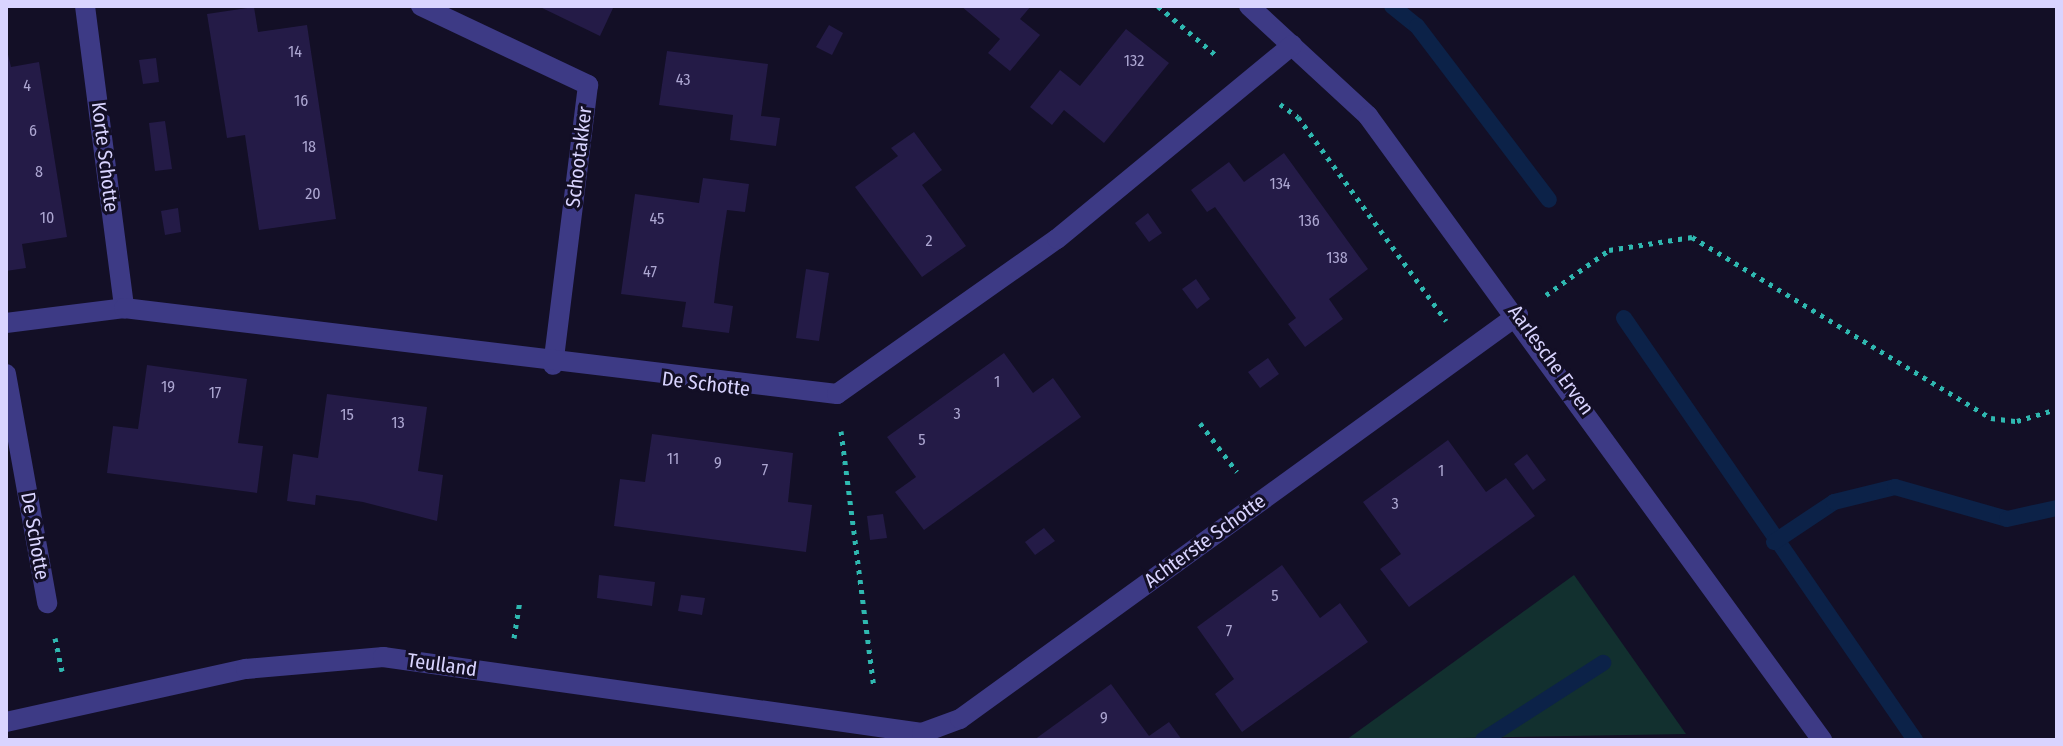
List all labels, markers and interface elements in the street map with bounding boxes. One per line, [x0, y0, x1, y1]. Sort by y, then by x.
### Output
house number: 14 [288, 42, 302, 62]
house number: 132 [1124, 51, 1144, 71]
house number: 43 [676, 70, 690, 90]
house number: 4 [23, 76, 31, 96]
house number: 16 [294, 91, 308, 111]
street label: Korte Schotte [86, 101, 124, 213]
street label: Schootakker [561, 105, 597, 209]
house number: 6 [29, 121, 37, 141]
house number: 18 [302, 137, 316, 157]
house number: 8 [35, 162, 43, 182]
house number: 134 [1269, 174, 1291, 194]
house number: 20 [305, 184, 321, 204]
house number: 10 [40, 208, 54, 228]
house number: 45 [650, 209, 664, 229]
house number: 136 [1298, 211, 1320, 231]
house number: 2 [925, 231, 933, 251]
house number: 138 [1326, 248, 1348, 268]
house number: 47 [643, 262, 657, 282]
street label: Aarlesche Erven [1503, 300, 1599, 420]
street label: De Schotte [661, 367, 751, 401]
house number: 1 [994, 372, 1000, 392]
house number: 19 [161, 377, 175, 397]
house number: 17 [209, 383, 221, 403]
house number: 3 [953, 404, 961, 424]
house number: 15 [340, 405, 354, 425]
house number: 13 [391, 413, 405, 433]
house number: 5 [918, 430, 926, 450]
house number: 11 [667, 449, 679, 469]
house number: 9 [714, 453, 722, 473]
house number: 7 [762, 460, 768, 480]
house number: 1 [1438, 461, 1444, 481]
street label: Achterste Schotte [1140, 489, 1270, 593]
street label: De Schotte [16, 490, 54, 582]
house number: 3 [1391, 494, 1399, 514]
house number: 5 [1271, 586, 1279, 606]
house number: 7 [1226, 621, 1232, 641]
street label: Teulland [406, 648, 478, 682]
house number: 9 [1100, 708, 1108, 728]

